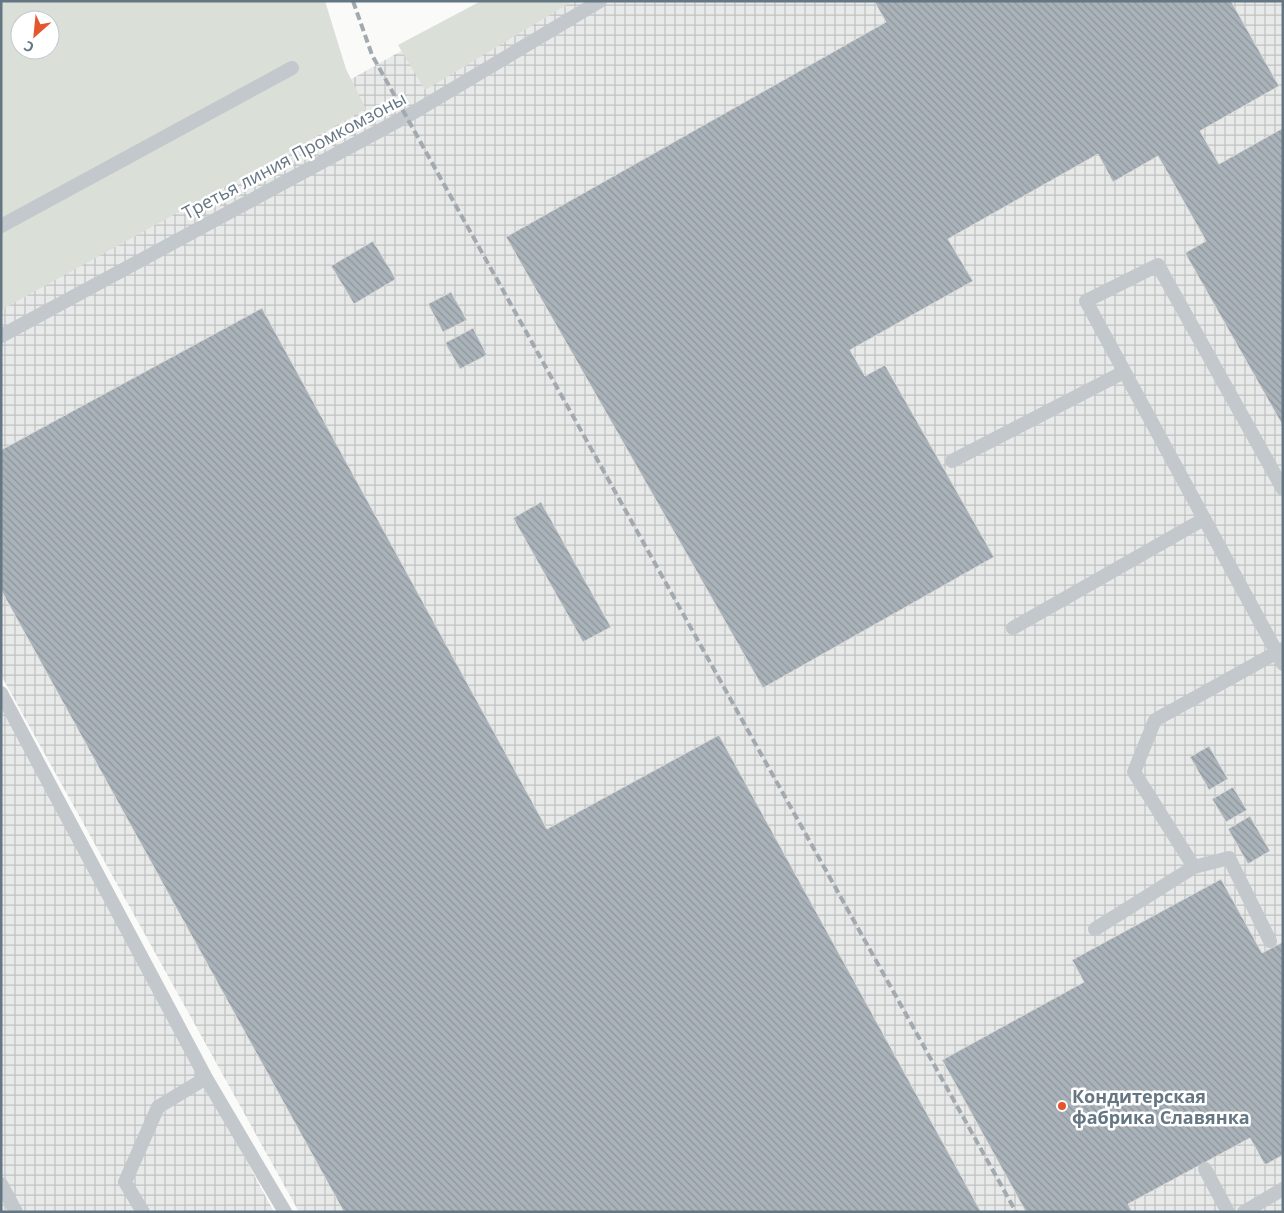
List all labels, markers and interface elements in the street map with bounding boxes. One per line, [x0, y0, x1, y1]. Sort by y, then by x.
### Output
north arrow [10, 10, 60, 60]
text: С [21, 37, 37, 58]
street label: Третья линия Промкомзоны [178, 86, 410, 224]
place label: Кондитерская фабрика Славянка [1072, 1084, 1250, 1129]
marker: Кондитерская фабрика Славянка [1056, 1100, 1068, 1112]

